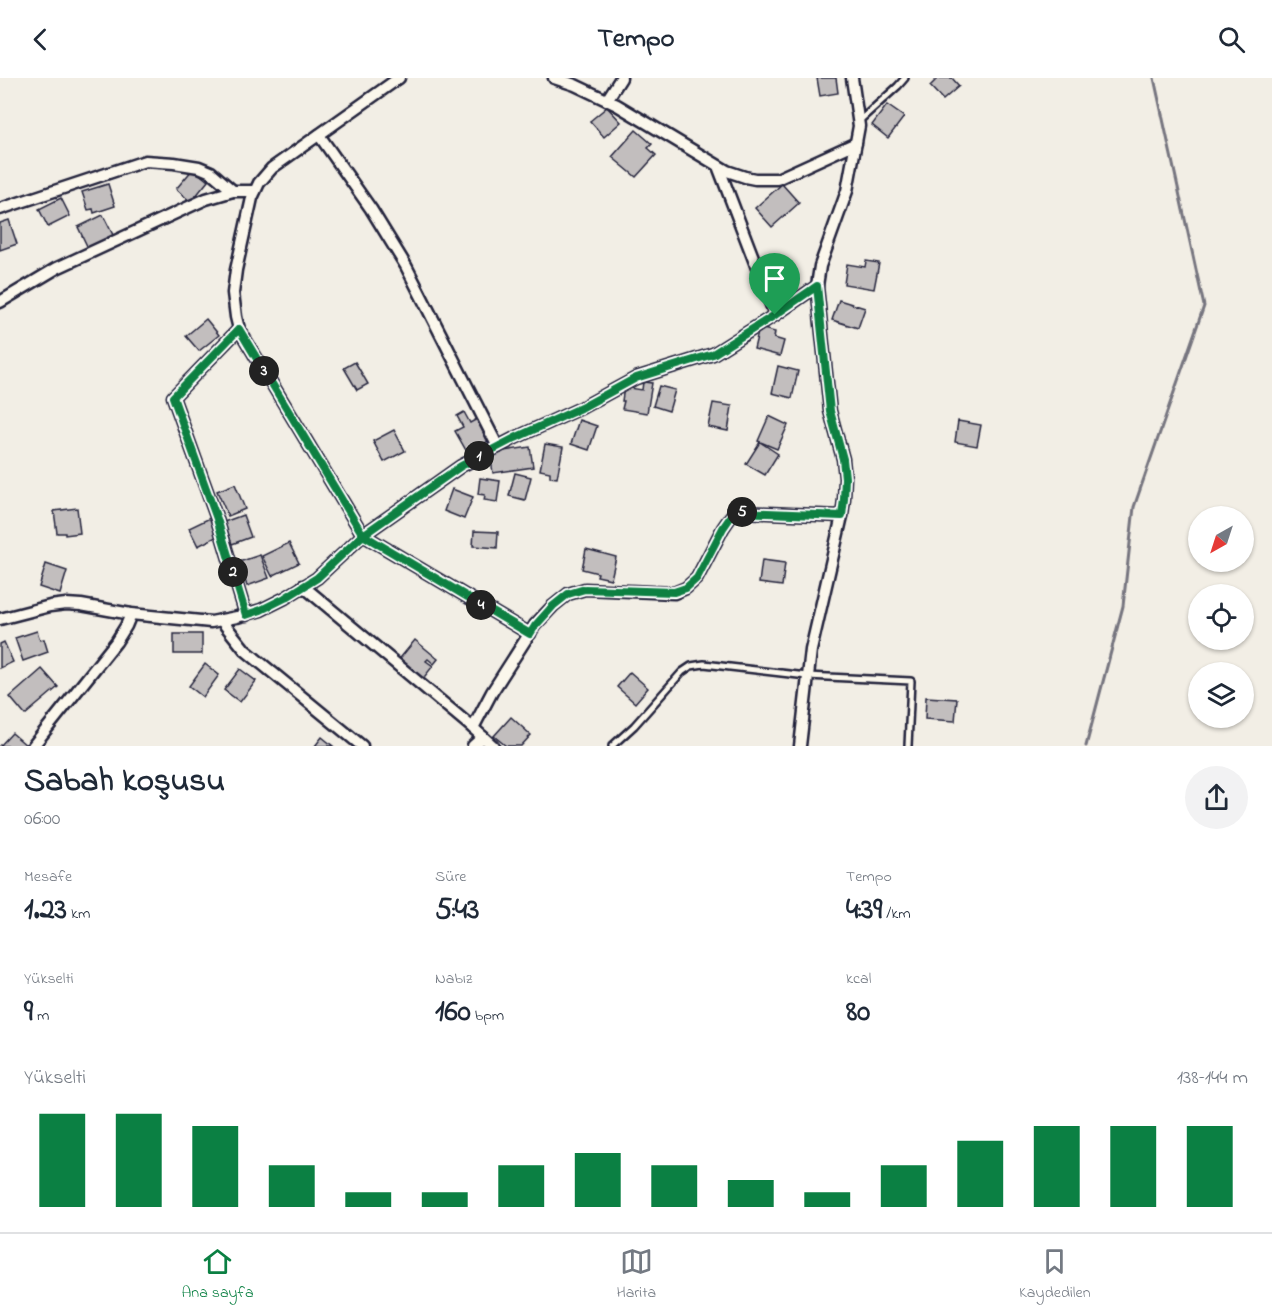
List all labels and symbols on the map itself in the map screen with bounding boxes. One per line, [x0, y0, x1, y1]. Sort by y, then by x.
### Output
pin [749, 253, 800, 315]
pin: 3 [249, 356, 279, 386]
pin: 1 [464, 441, 494, 471]
pin: 5 [727, 497, 757, 527]
north arrow [1188, 506, 1254, 572]
pin: 2 [218, 557, 248, 587]
pin: 4 [466, 590, 496, 620]

